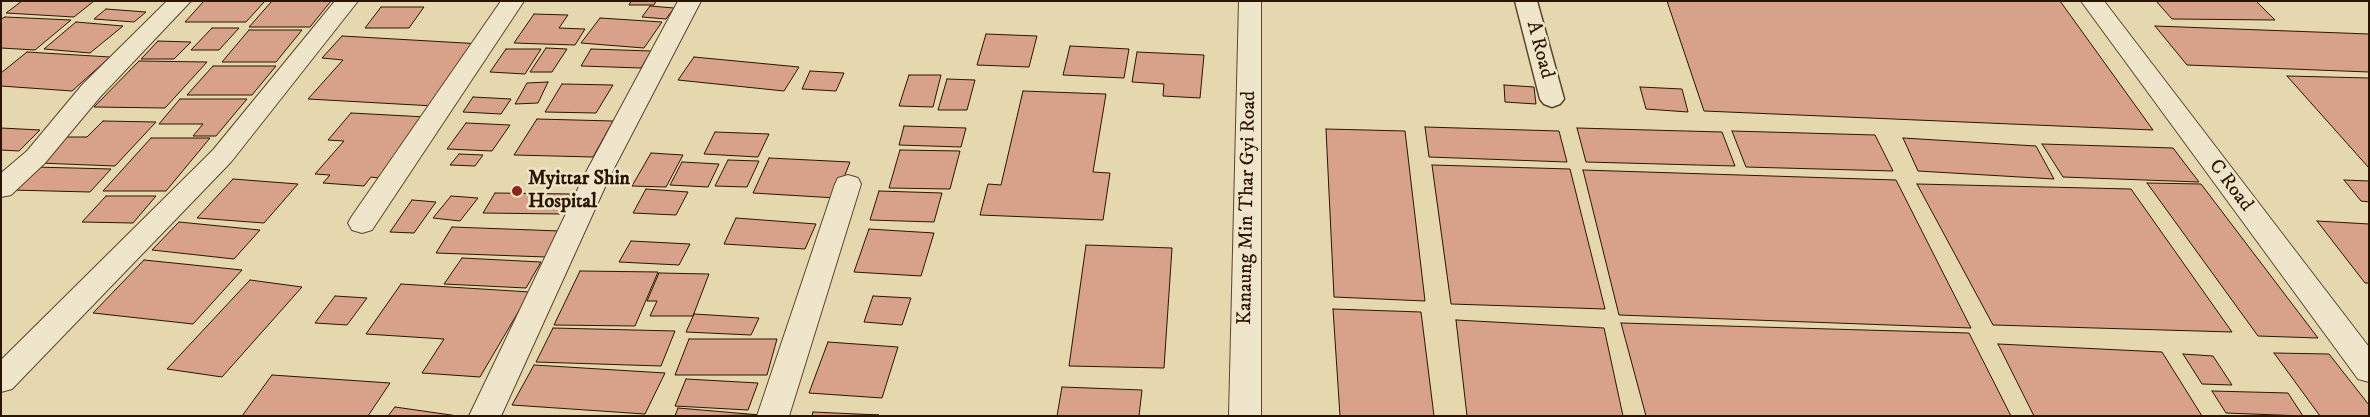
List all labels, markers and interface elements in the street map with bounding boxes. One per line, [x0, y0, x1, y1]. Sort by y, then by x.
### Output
street label: A Road [1520, 19, 1558, 81]
street label: Kanaung Min Thar Gyi Road [1234, 91, 1262, 325]
street label: C Road [2203, 155, 2257, 217]
place label: Myittar Shin Hospital [528, 168, 630, 215]
marker: Myittar Shin Hospital [510, 184, 524, 198]

